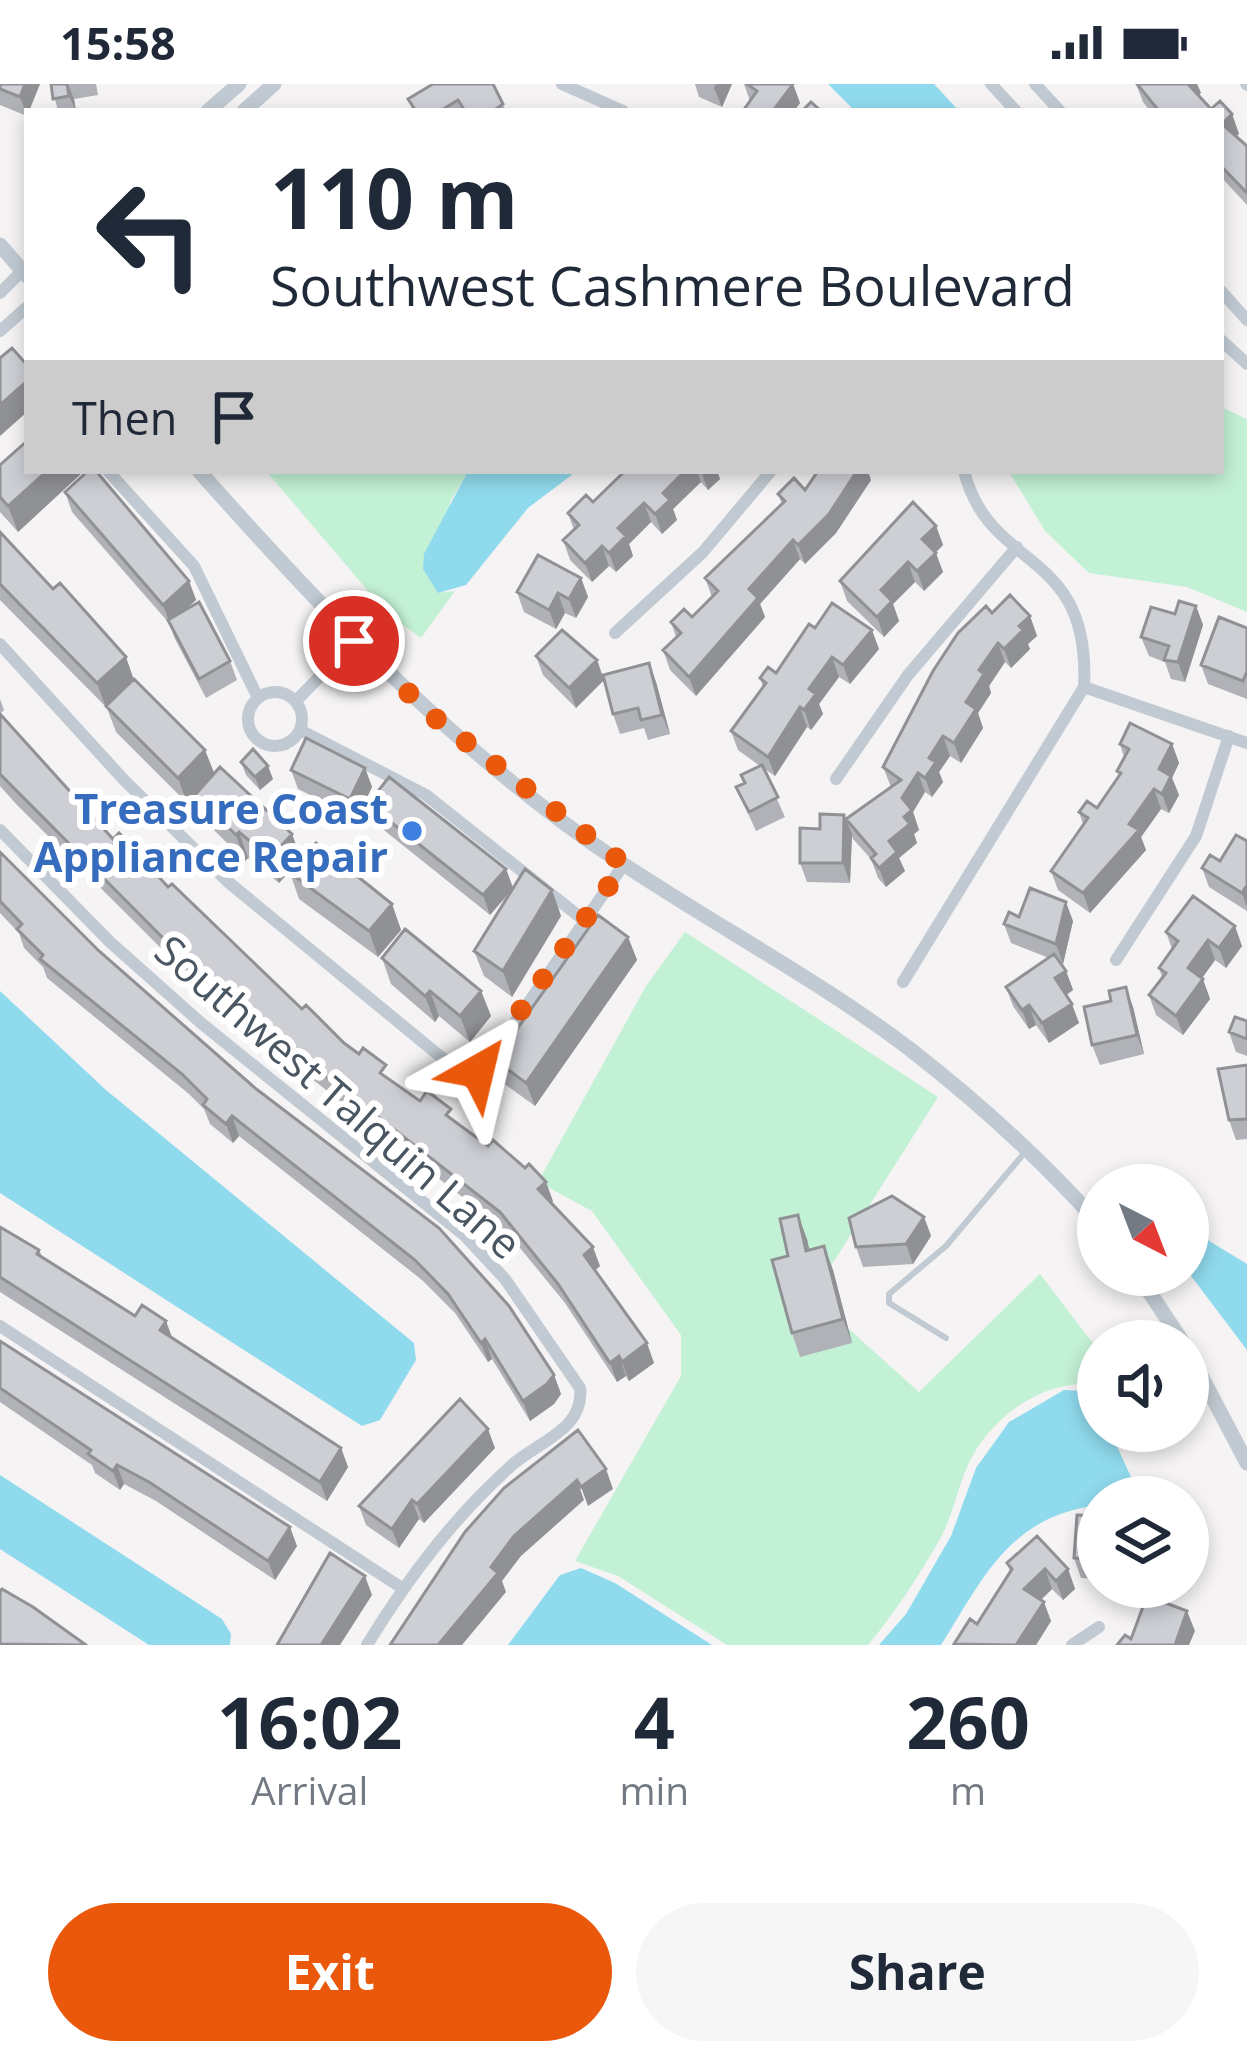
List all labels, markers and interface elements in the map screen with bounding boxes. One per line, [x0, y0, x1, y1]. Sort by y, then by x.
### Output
text: 15:58 [60, 12, 176, 73]
text: 110 m [270, 139, 518, 254]
icon: left [72, 156, 228, 312]
text: Southwest Cashmere Boulevard [270, 248, 1075, 322]
icon: arrive [201, 384, 267, 450]
text: Then [72, 387, 177, 448]
pin [303, 590, 405, 692]
icon: arrive [321, 608, 387, 674]
place label: Treasure Coast Appliance Repair [34, 779, 388, 884]
marker: Treasure Coast Appliance Repair [399, 818, 425, 844]
street label: Southwest Talquin Lane [144, 921, 534, 1271]
position arrow [415, 1008, 541, 1134]
north arrow [1077, 1164, 1209, 1296]
map controls [1077, 1164, 1209, 1608]
button: sound [1077, 1320, 1209, 1452]
button: layers [1077, 1476, 1209, 1608]
text: 16:02 [217, 1672, 402, 1770]
text: 4 [634, 1672, 675, 1770]
text: 260 [906, 1672, 1030, 1770]
text: Arrival [251, 1763, 368, 1816]
text: min [619, 1763, 689, 1816]
text: m [950, 1763, 986, 1816]
button: Exit [48, 1903, 612, 2041]
button: Share [636, 1903, 1199, 2041]

